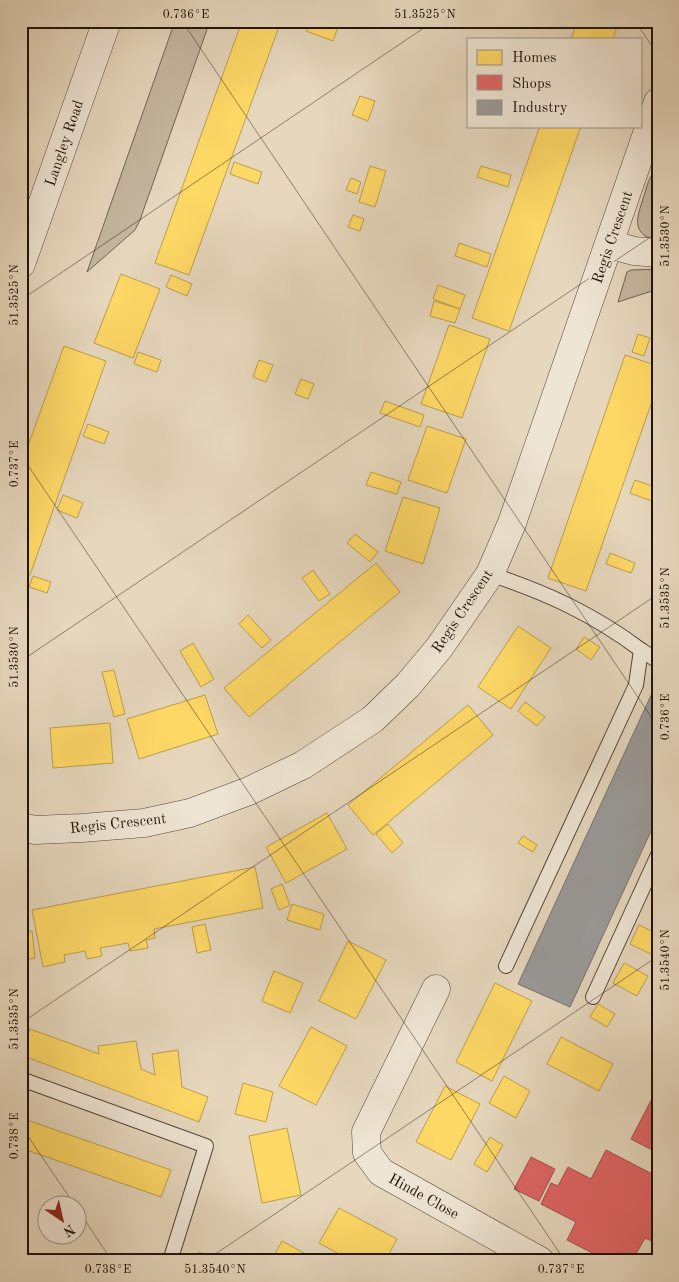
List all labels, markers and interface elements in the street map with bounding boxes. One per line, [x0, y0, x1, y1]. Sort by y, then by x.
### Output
text: 51.3525°N [394, 8, 456, 21]
text: 0.736°E [163, 9, 209, 21]
legend [467, 38, 642, 128]
text: Homes [512, 51, 557, 66]
text: Shops [512, 77, 551, 92]
street label: Langley Road [44, 98, 87, 189]
text: Industry [512, 101, 568, 116]
street label: Regis Crescent [591, 189, 636, 286]
text: 51.3530°N [659, 205, 672, 267]
text: 51.3525°N [8, 264, 21, 326]
text: 0.737°E [9, 441, 21, 487]
street label: Regis Crescent [430, 567, 497, 656]
text: 51.3535°N [659, 567, 672, 629]
text: 51.3530°N [8, 626, 21, 688]
text: 0.736°E [660, 694, 672, 740]
street label: Regis Crescent [69, 812, 167, 837]
text: 51.3540°N [659, 929, 672, 991]
text: 51.3535°N [8, 988, 21, 1050]
text: 0.738°E [9, 1113, 21, 1159]
street label: Hinde Close [386, 1172, 461, 1223]
north arrow [38, 1194, 88, 1244]
text: N [60, 1221, 77, 1239]
text: 51.3540°N [184, 1263, 246, 1276]
text: 0.738°E [85, 1264, 131, 1276]
text: 0.737°E [538, 1264, 584, 1276]

